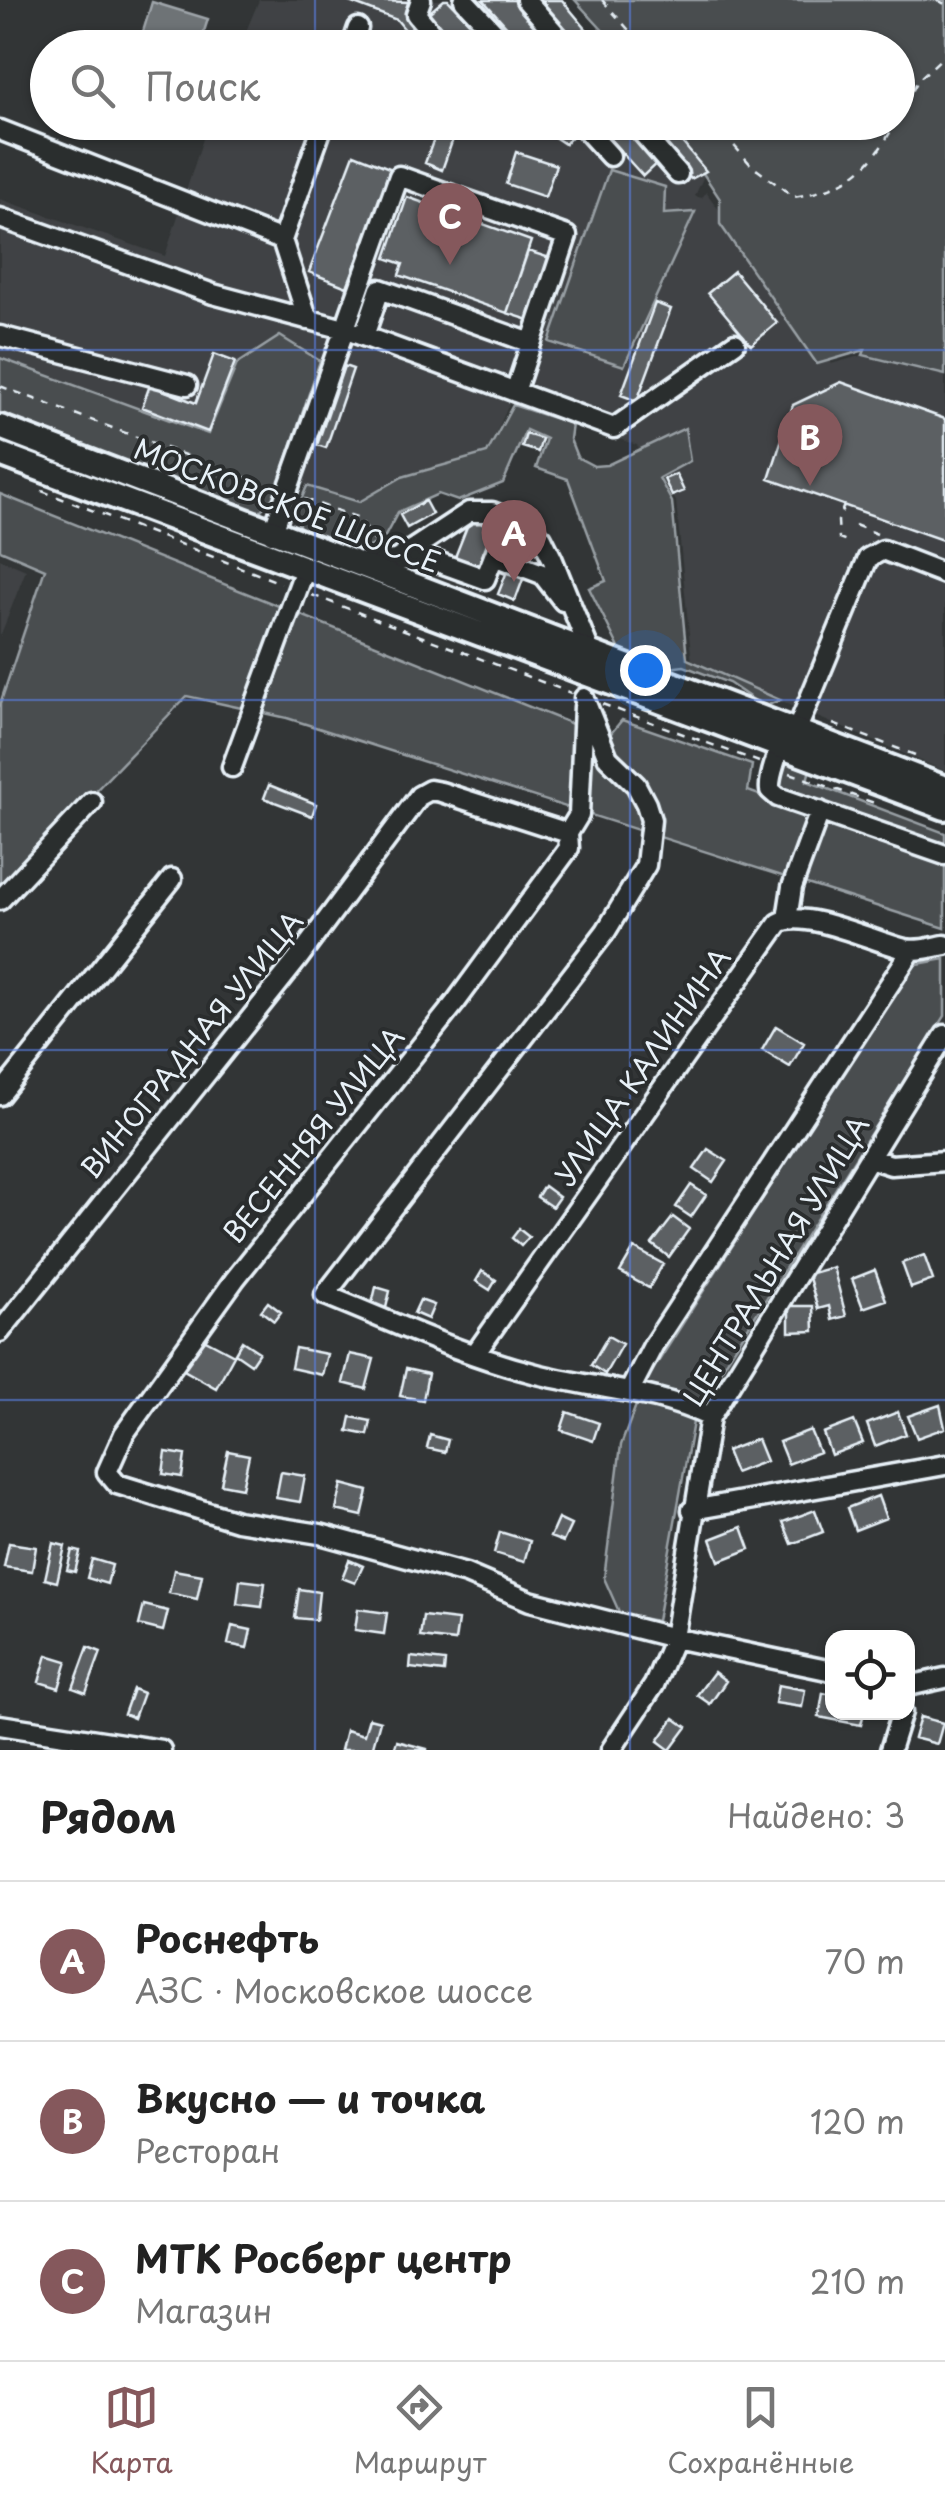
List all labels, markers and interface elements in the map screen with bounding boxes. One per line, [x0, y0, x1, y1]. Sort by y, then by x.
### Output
search box [30, 30, 915, 140]
text: Поиск [145, 57, 260, 114]
icon: search [65, 58, 120, 113]
pin: C [418, 182, 482, 265]
pin: B [778, 404, 842, 486]
street label: МОСКОВСКОЕ ШОССЕ [128, 426, 447, 583]
pin: A [482, 500, 546, 582]
your location [620, 645, 671, 696]
street label: ВИНОГРАДНАЯ УЛИЦА [69, 901, 312, 1187]
street label: УЛИЦА КАЛИНИНА [543, 938, 740, 1194]
street label: ВЕСЕННЯЯ УЛИЦА [212, 1016, 414, 1252]
street label: ЦЕНТРАЛЬНАЯ УЛИЦА [671, 1107, 879, 1414]
map controls [825, 1630, 915, 1720]
button: locate [825, 1630, 915, 1720]
text: Рядом [40, 1784, 177, 1847]
text: Найдено: 3 [727, 1791, 905, 1839]
text: Роснефть [135, 1909, 319, 1966]
text: A [60, 1937, 85, 1985]
text: 70 m [825, 1937, 905, 1985]
text: АЗС · Московское шоссе [135, 1966, 533, 2014]
text: Вкусно — и точка [135, 2069, 486, 2126]
text: B [62, 2097, 83, 2145]
text: 120 m [810, 2097, 905, 2145]
text: Ресторан [135, 2126, 280, 2174]
text: МТК Росберг центр [135, 2229, 512, 2286]
text: C [60, 2257, 85, 2305]
text: 210 m [810, 2257, 905, 2305]
text: Магазин [135, 2286, 272, 2334]
tab: Карта [91, 2380, 173, 2483]
tab: Маршрут [354, 2380, 486, 2483]
tab: Сохранённые [667, 2380, 854, 2483]

